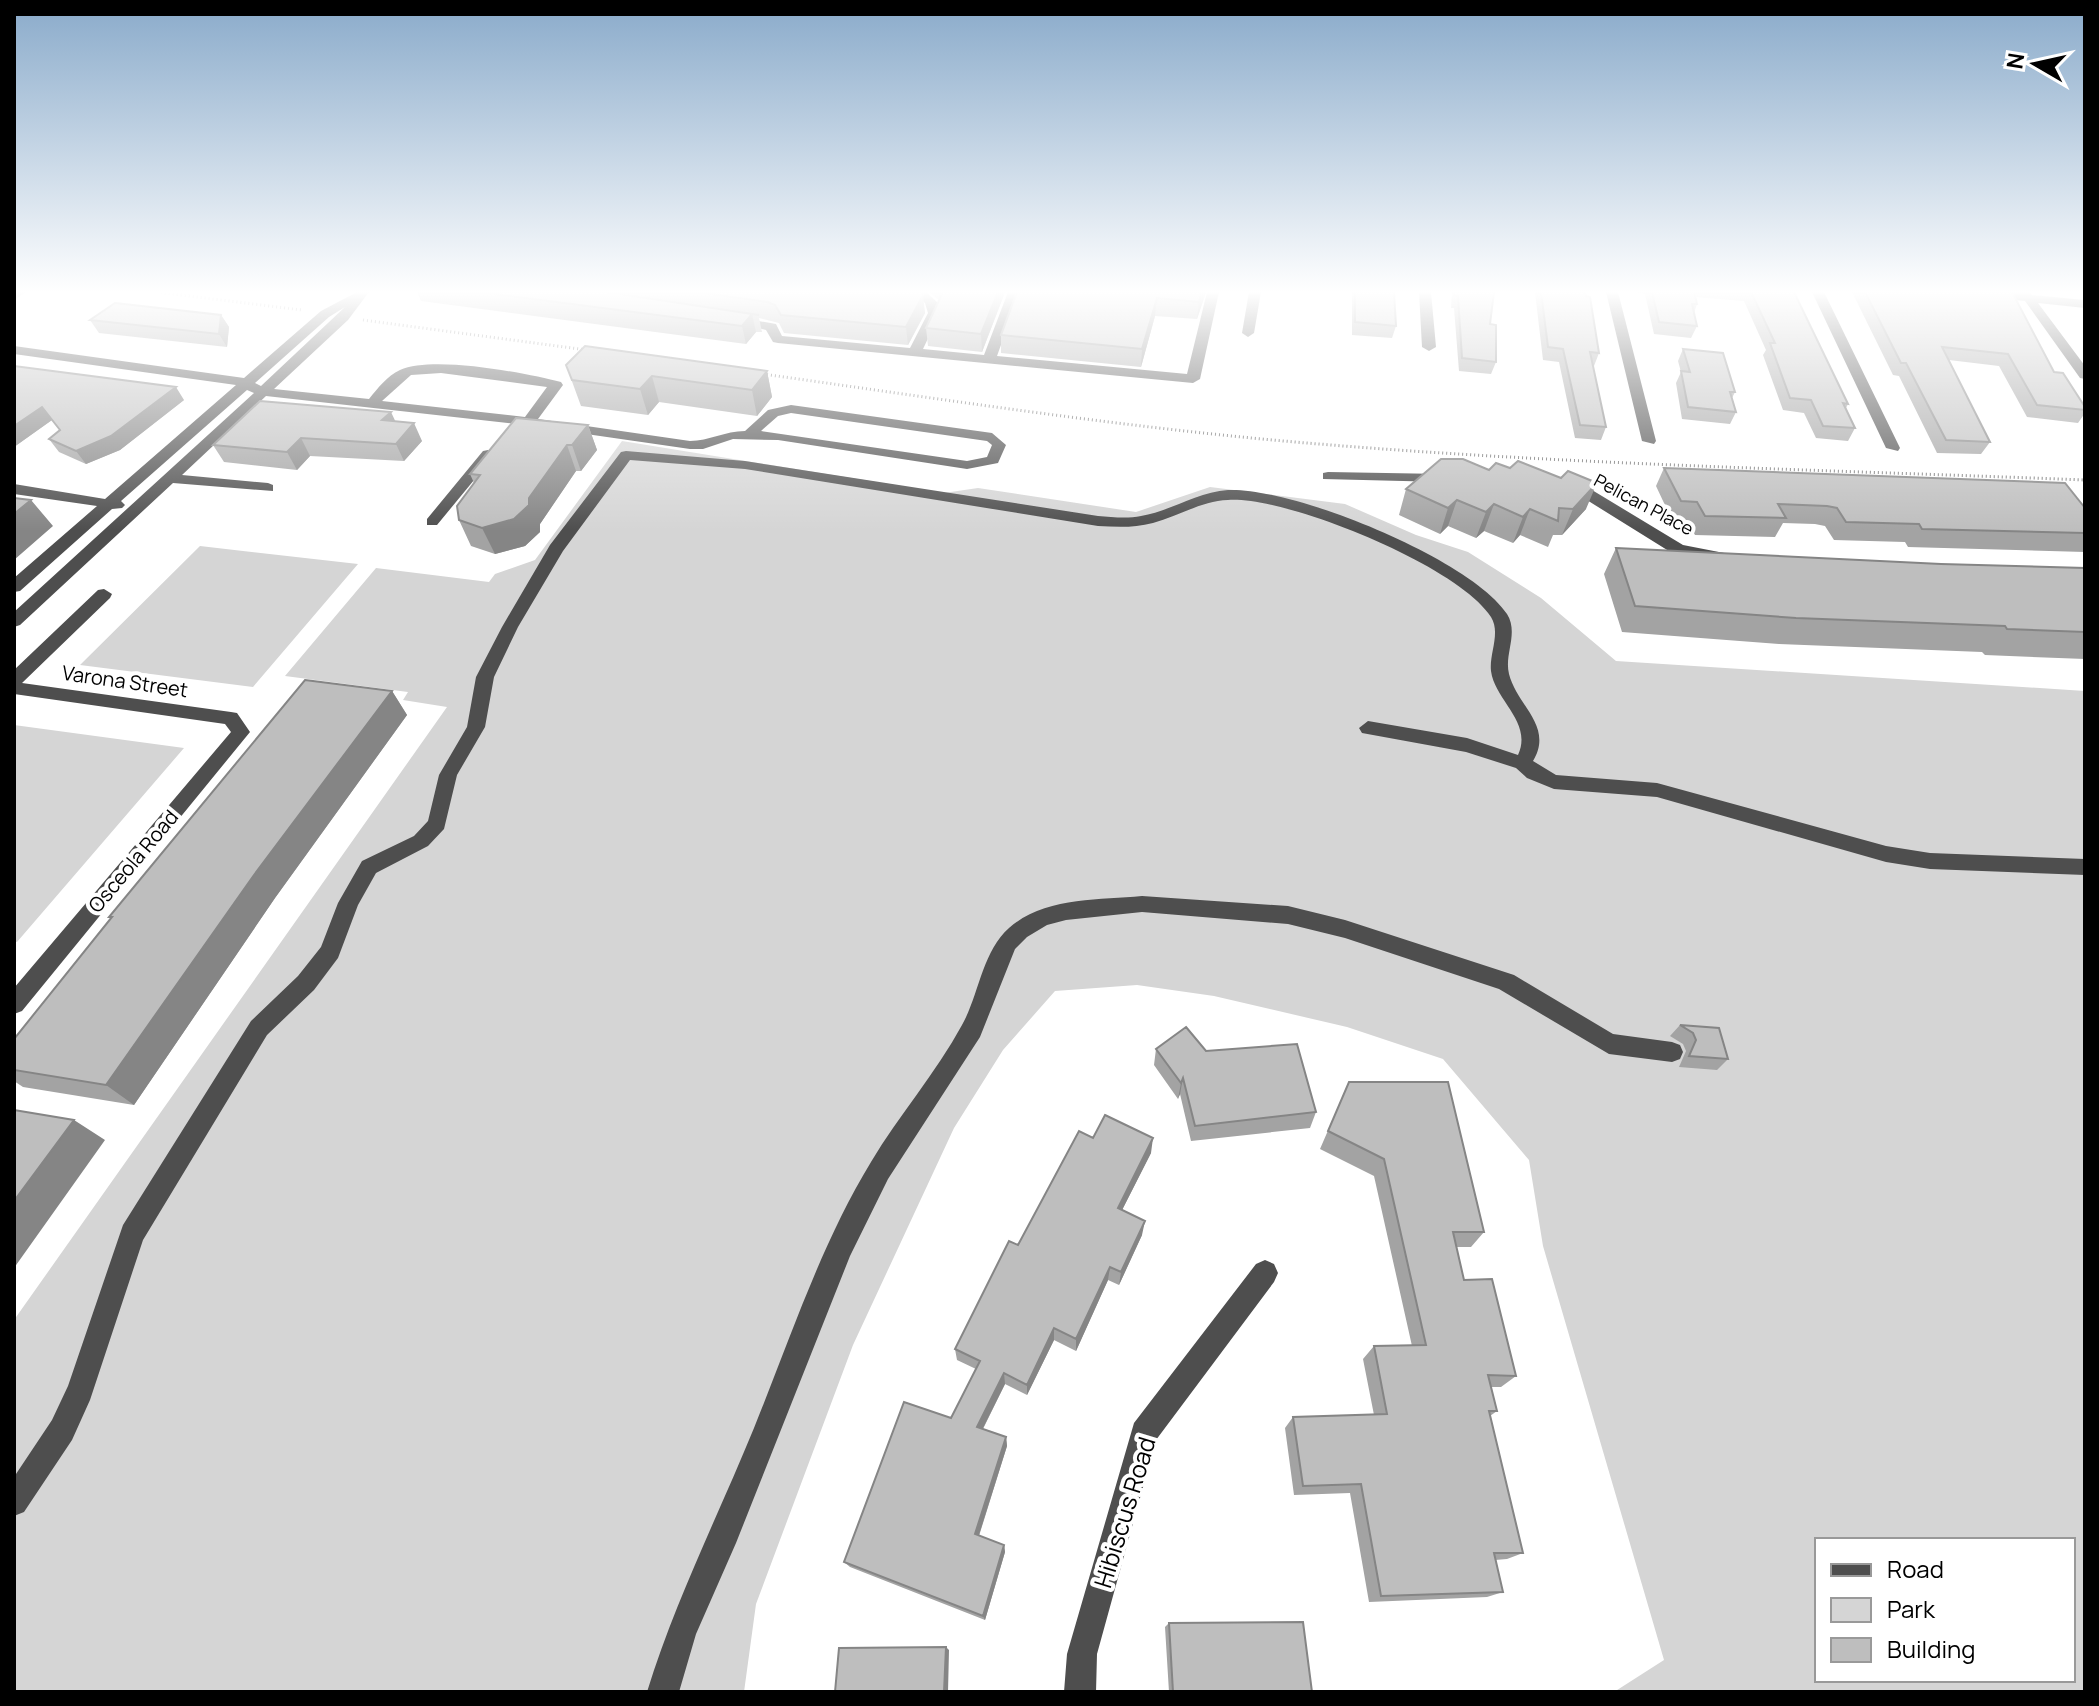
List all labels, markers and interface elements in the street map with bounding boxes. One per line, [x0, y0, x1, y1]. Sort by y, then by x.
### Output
north arrow [1995, 24, 2075, 104]
text: N [1999, 51, 2031, 71]
street label: Pelican Place [1590, 468, 1698, 540]
street label: Varona Street [60, 659, 190, 703]
street label: Osceola Road [82, 804, 184, 918]
street label: Hibiscus Road [1085, 1432, 1163, 1592]
legend [1815, 1538, 2075, 1682]
text: Road [1887, 1552, 1944, 1585]
text: Park [1887, 1592, 1936, 1625]
text: Building [1887, 1632, 1975, 1665]

